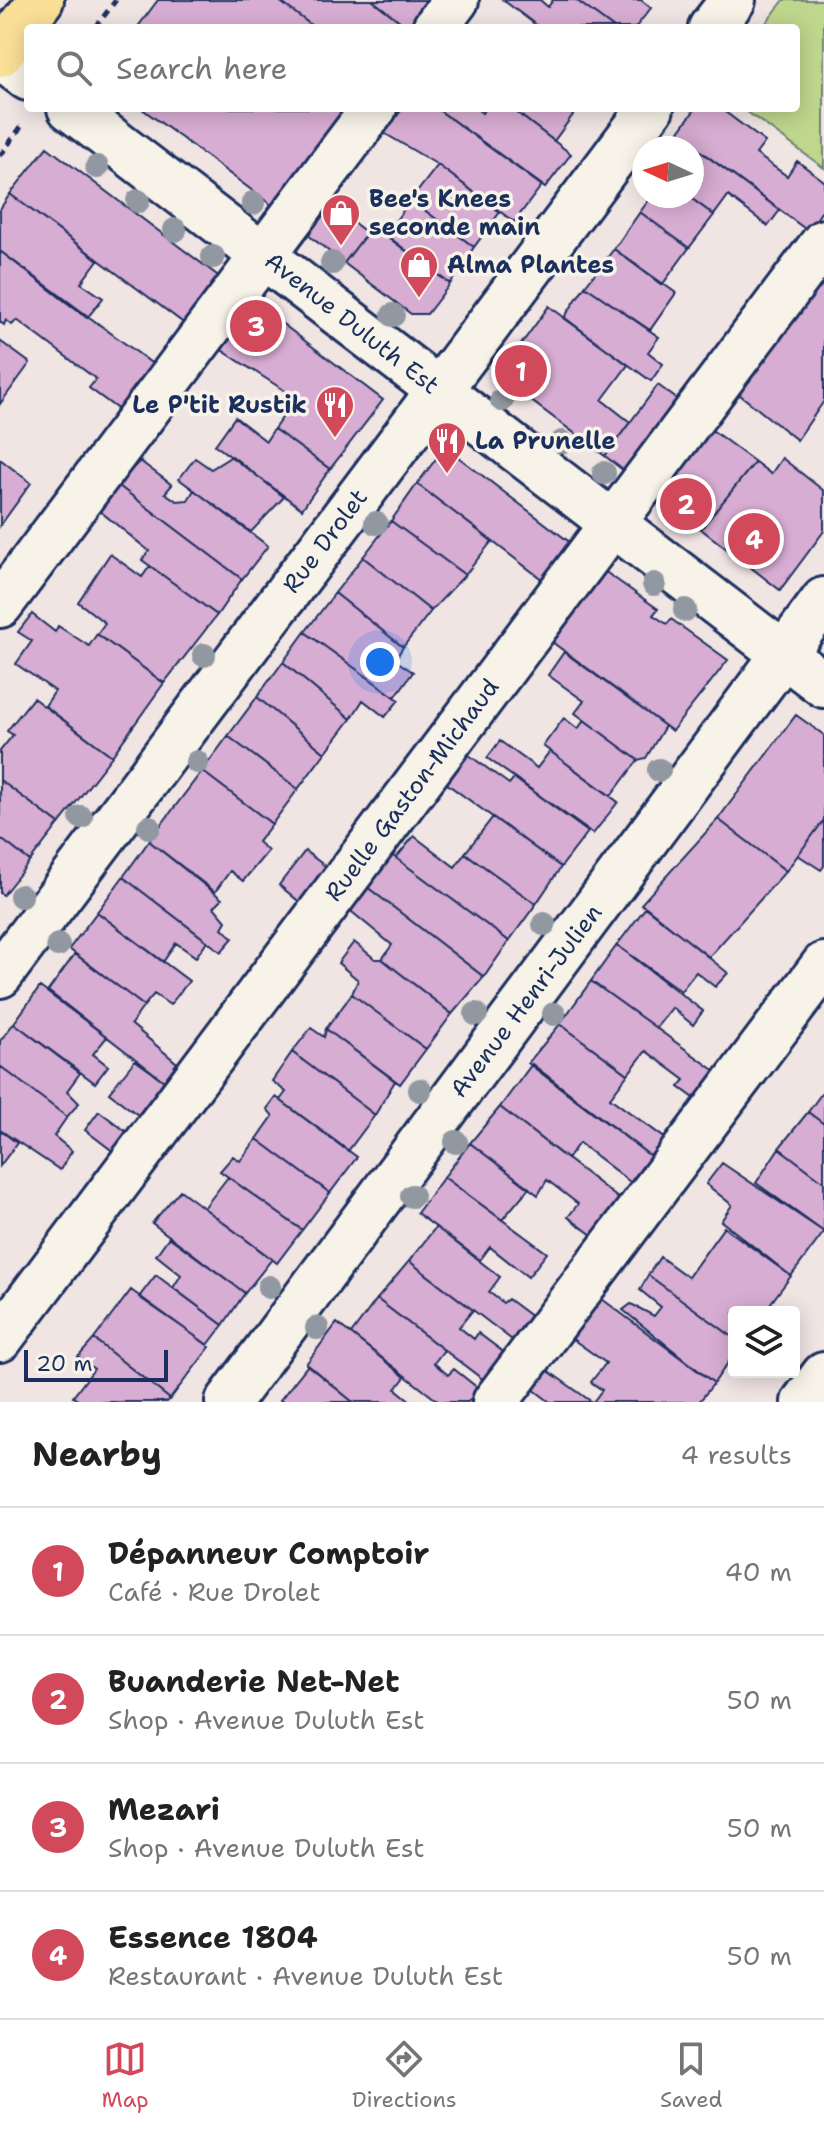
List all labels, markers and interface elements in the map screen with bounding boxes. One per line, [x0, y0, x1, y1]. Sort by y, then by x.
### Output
search box [24, 24, 800, 112]
icon: search [52, 46, 96, 90]
text: Search here [116, 48, 287, 89]
north arrow [632, 136, 704, 208]
place label: Bee's Knees seconde main [369, 183, 540, 243]
shop icon: Bee's Knees seconde main [320, 192, 362, 247]
shop icon: Alma Plantes [398, 244, 440, 299]
street label: Avenue Duluth Est [258, 245, 446, 401]
place label: Alma Plantes [447, 249, 614, 281]
pin: 3 [230, 296, 282, 356]
pin: 1 [495, 341, 547, 401]
restaurant icon: Le P'tit Rustik [314, 384, 356, 439]
place label: Le P'tit Rustik [132, 389, 307, 421]
restaurant icon: La Prunelle [426, 420, 468, 475]
place label: La Prunelle [475, 425, 616, 457]
pin: 2 [660, 474, 712, 534]
street label: Rue Drolet [275, 482, 375, 600]
pin: 4 [728, 509, 780, 569]
your location [360, 642, 400, 682]
street label: Ruelle Gaston-Michaud [318, 672, 506, 908]
street label: Avenue Henri-Julien [443, 898, 609, 1104]
map controls [728, 1306, 800, 1378]
button: layers [728, 1306, 800, 1378]
scale bar [24, 1346, 168, 1382]
text: 20 m [36, 1349, 93, 1378]
text: Nearby [32, 1431, 162, 1477]
text: 4 results [680, 1437, 792, 1472]
text: Dépanneur Comptoir [108, 1533, 429, 1574]
text: 1 [52, 1554, 64, 1589]
text: 40 m [725, 1554, 792, 1589]
text: Café · Rue Drolet [108, 1574, 321, 1609]
text: Buanderie Net-Net [108, 1661, 400, 1702]
text: 2 [49, 1682, 67, 1717]
text: 50 m [727, 1682, 792, 1717]
text: Shop · Avenue Duluth Est [108, 1702, 425, 1737]
text: Mezari [108, 1789, 220, 1830]
text: 3 [49, 1810, 67, 1845]
text: 50 m [727, 1810, 792, 1845]
text: Shop · Avenue Duluth Est [108, 1830, 425, 1865]
text: Essence 1804 [108, 1917, 318, 1958]
text: 4 [49, 1938, 67, 1973]
text: 50 m [727, 1938, 792, 1973]
text: Restaurant · Avenue Duluth Est [108, 1958, 503, 1993]
tab: Map [102, 2037, 149, 2114]
tab: Directions [352, 2037, 457, 2114]
tab: Saved [660, 2037, 722, 2114]

